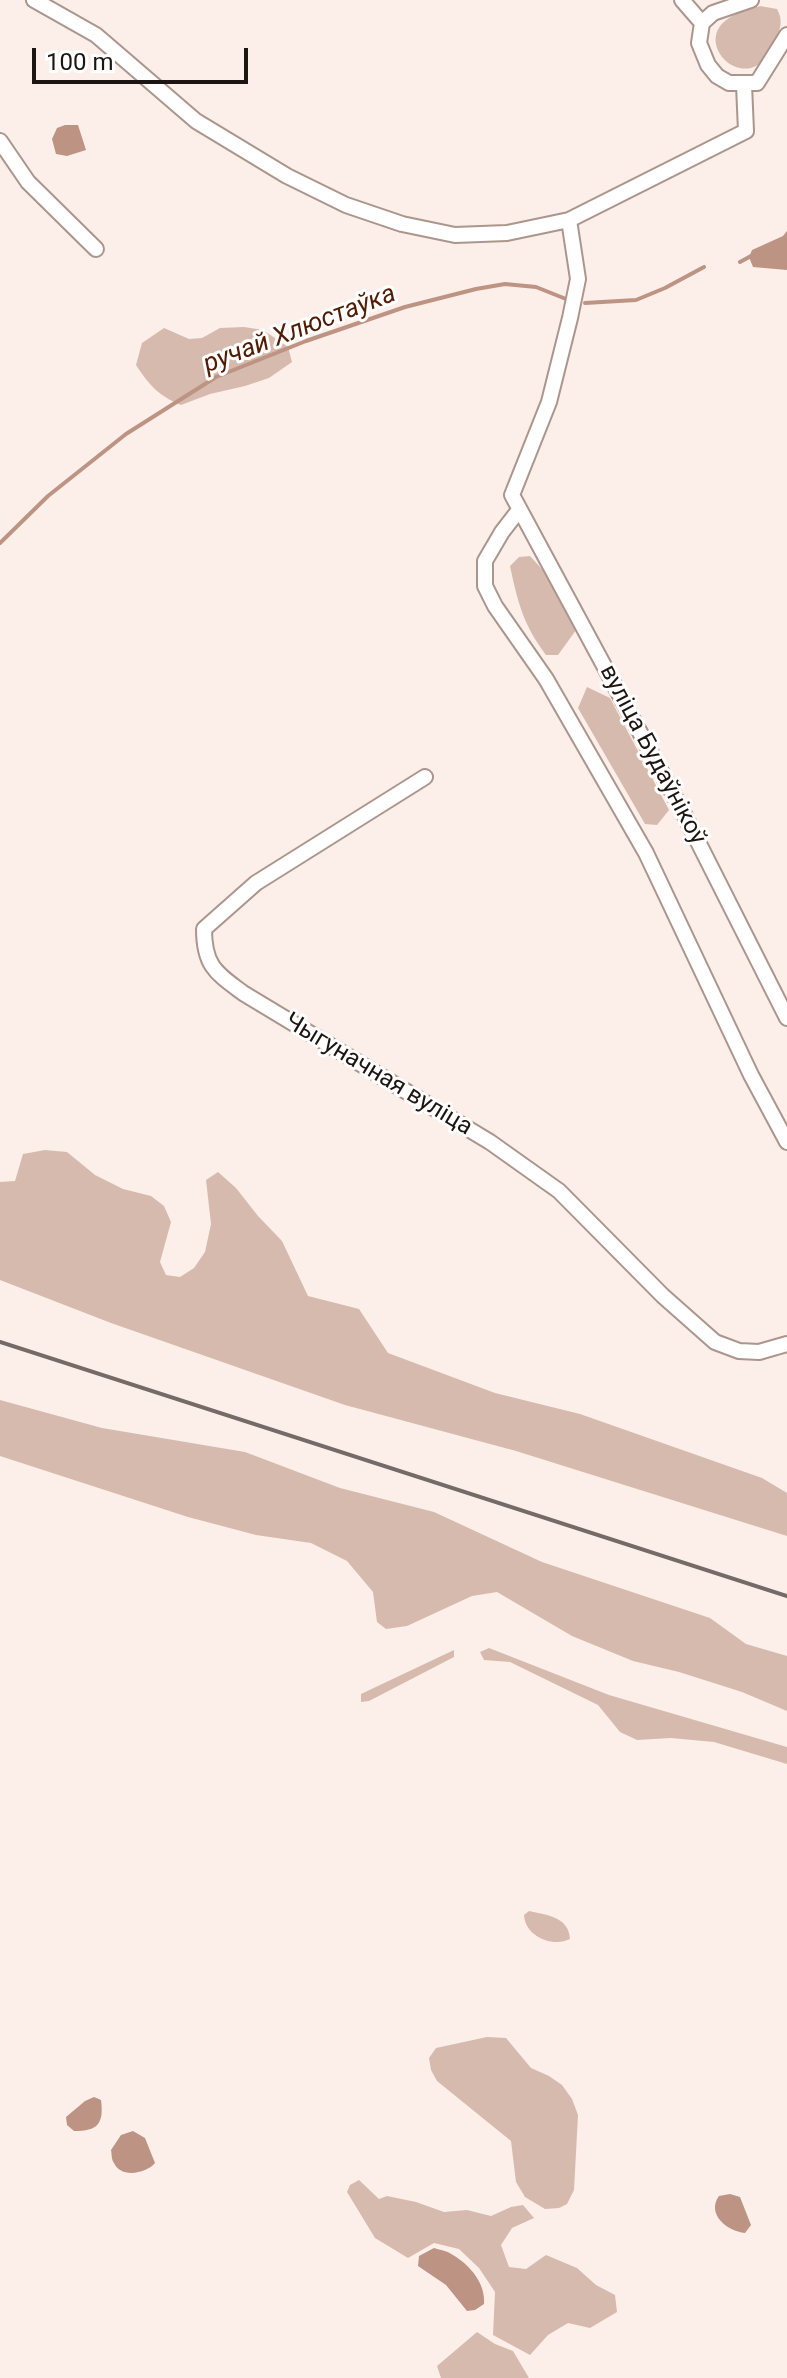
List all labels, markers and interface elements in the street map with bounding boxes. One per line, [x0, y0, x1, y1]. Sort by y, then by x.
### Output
scale bar [36, 32, 252, 82]
text: 100 m [46, 48, 113, 76]
water label: ручай Хлюстаўка [199, 279, 401, 381]
street label: вуліца Будаўнікоў [593, 660, 711, 850]
street label: Чыгуначная вуліца [279, 1008, 477, 1142]

